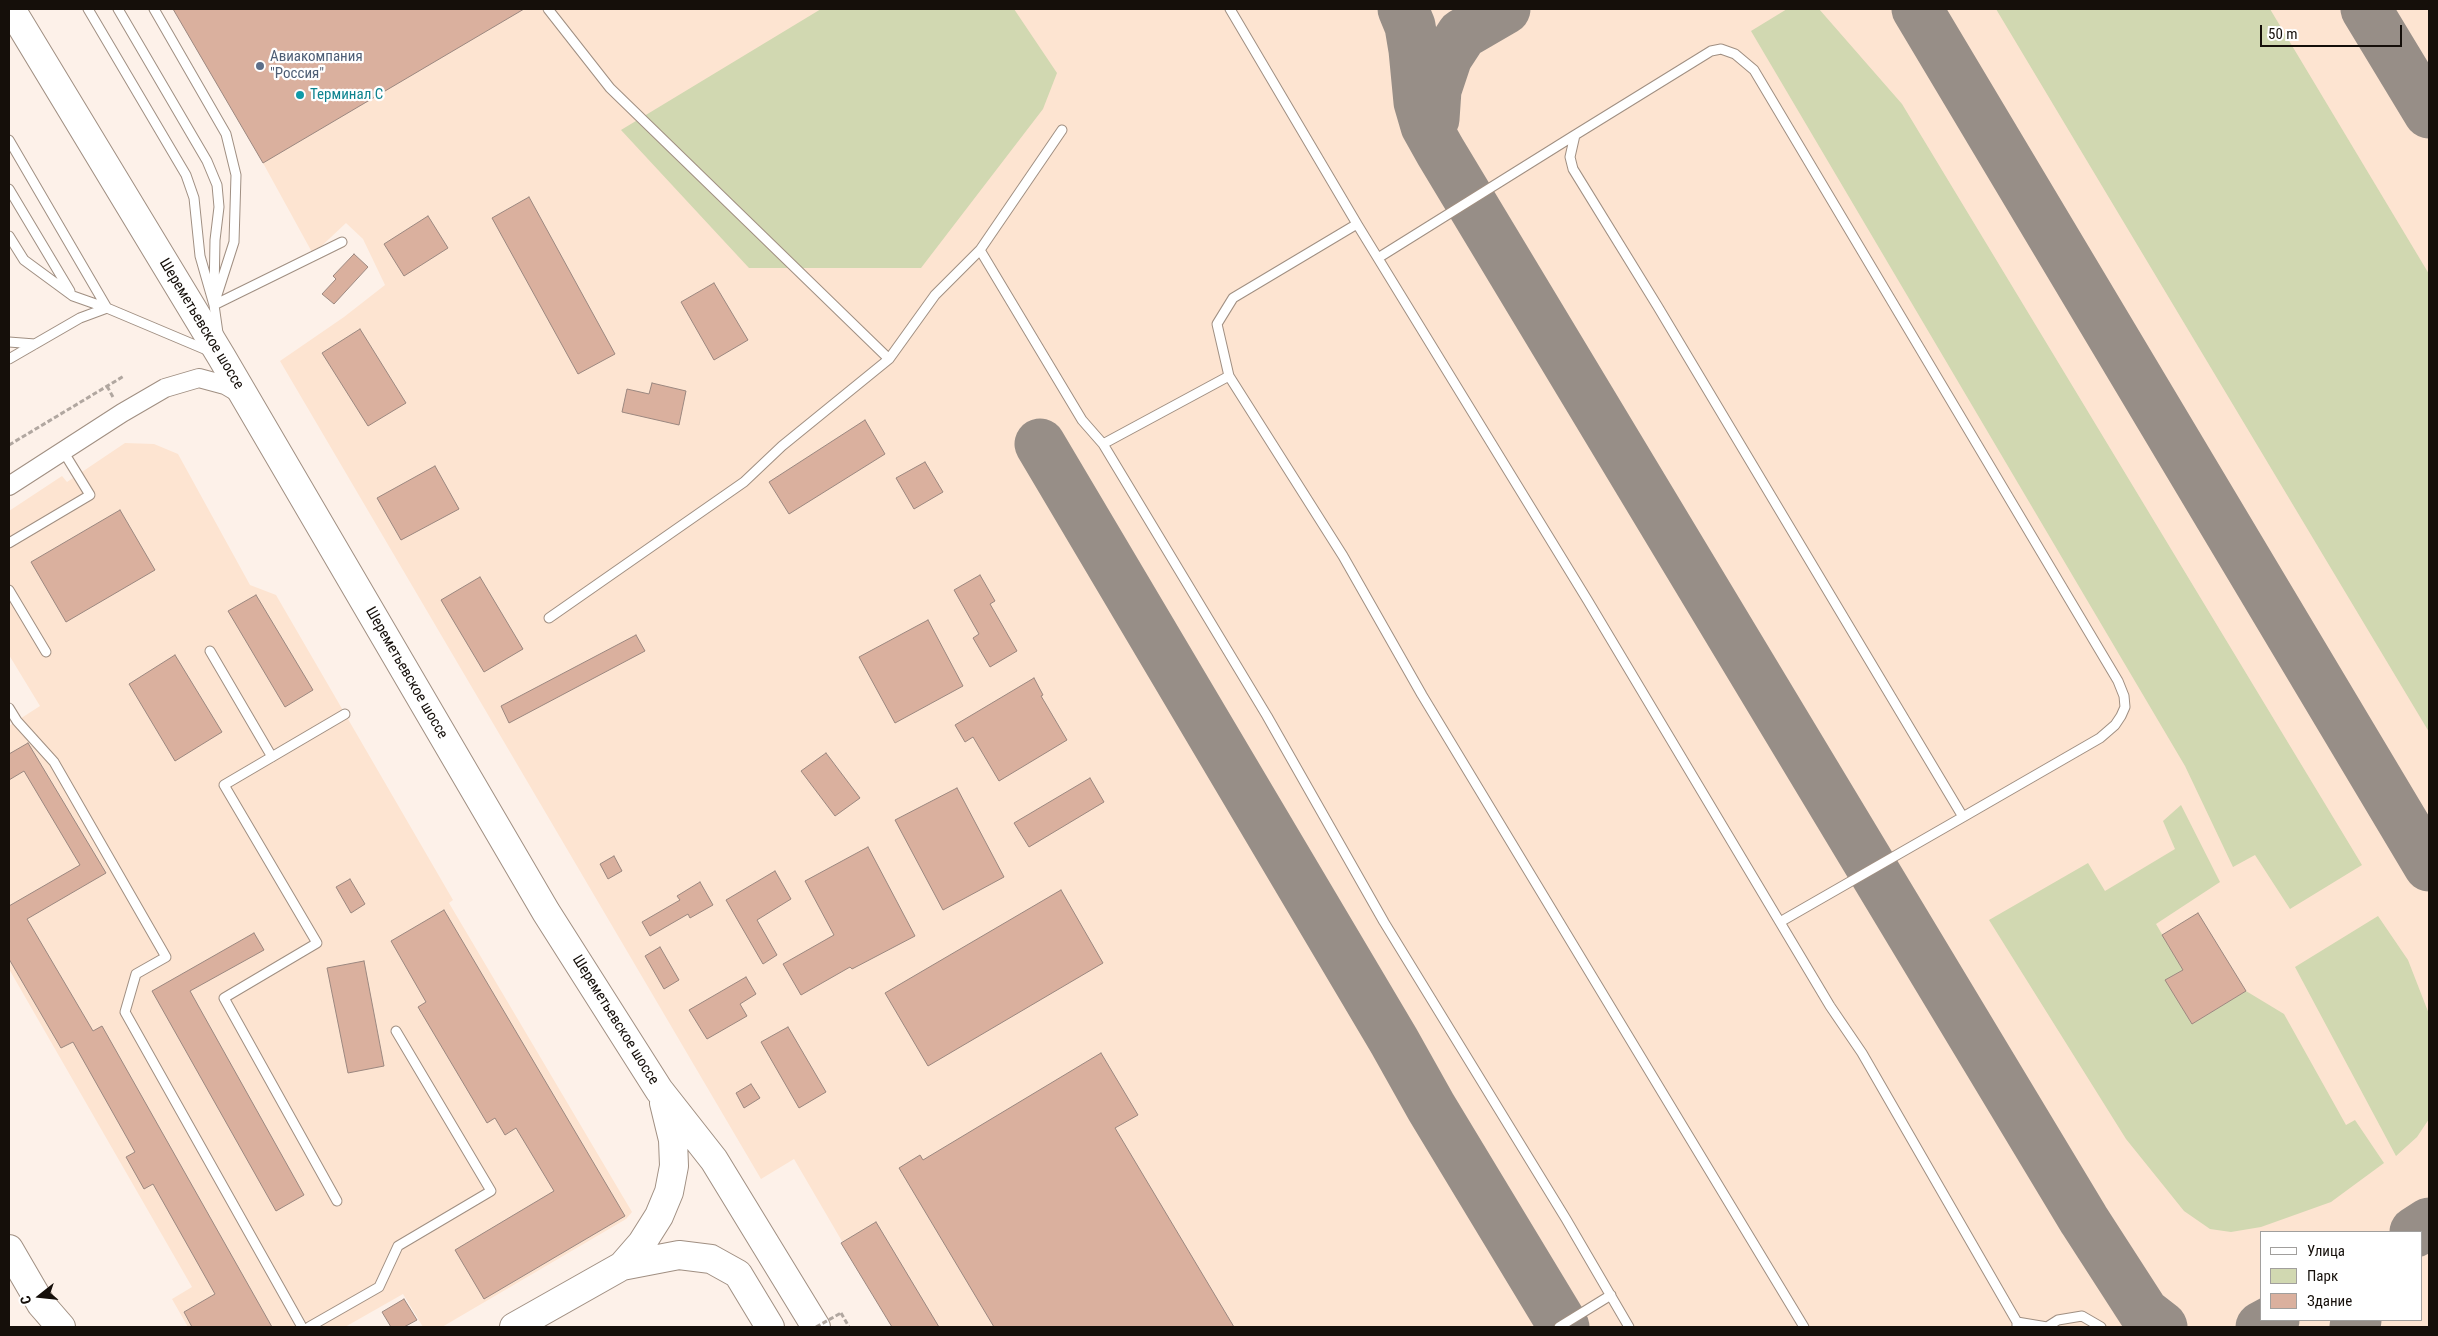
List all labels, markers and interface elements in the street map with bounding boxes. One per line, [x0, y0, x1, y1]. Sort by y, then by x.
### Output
scale bar [2263, 15, 2406, 47]
text: 50 m [2268, 25, 2298, 43]
place label: Авиакомпания "Россия" [270, 48, 363, 83]
marker: Авиакомпания "Россия" [254, 60, 266, 72]
place label: Терминал C [310, 86, 383, 104]
marker: Терминал C [294, 89, 306, 101]
street label: Шереметьевское шоссе [155, 255, 247, 393]
street label: Шереметьевское шоссе [361, 604, 451, 742]
street label: Шереметьевское шоссе [568, 952, 662, 1088]
legend [2260, 1231, 2423, 1321]
text: Улица [2307, 1242, 2345, 1260]
text: Парк [2307, 1267, 2338, 1285]
north arrow [15, 1271, 65, 1321]
text: Здание [2307, 1292, 2352, 1310]
text: С [17, 1294, 34, 1306]

